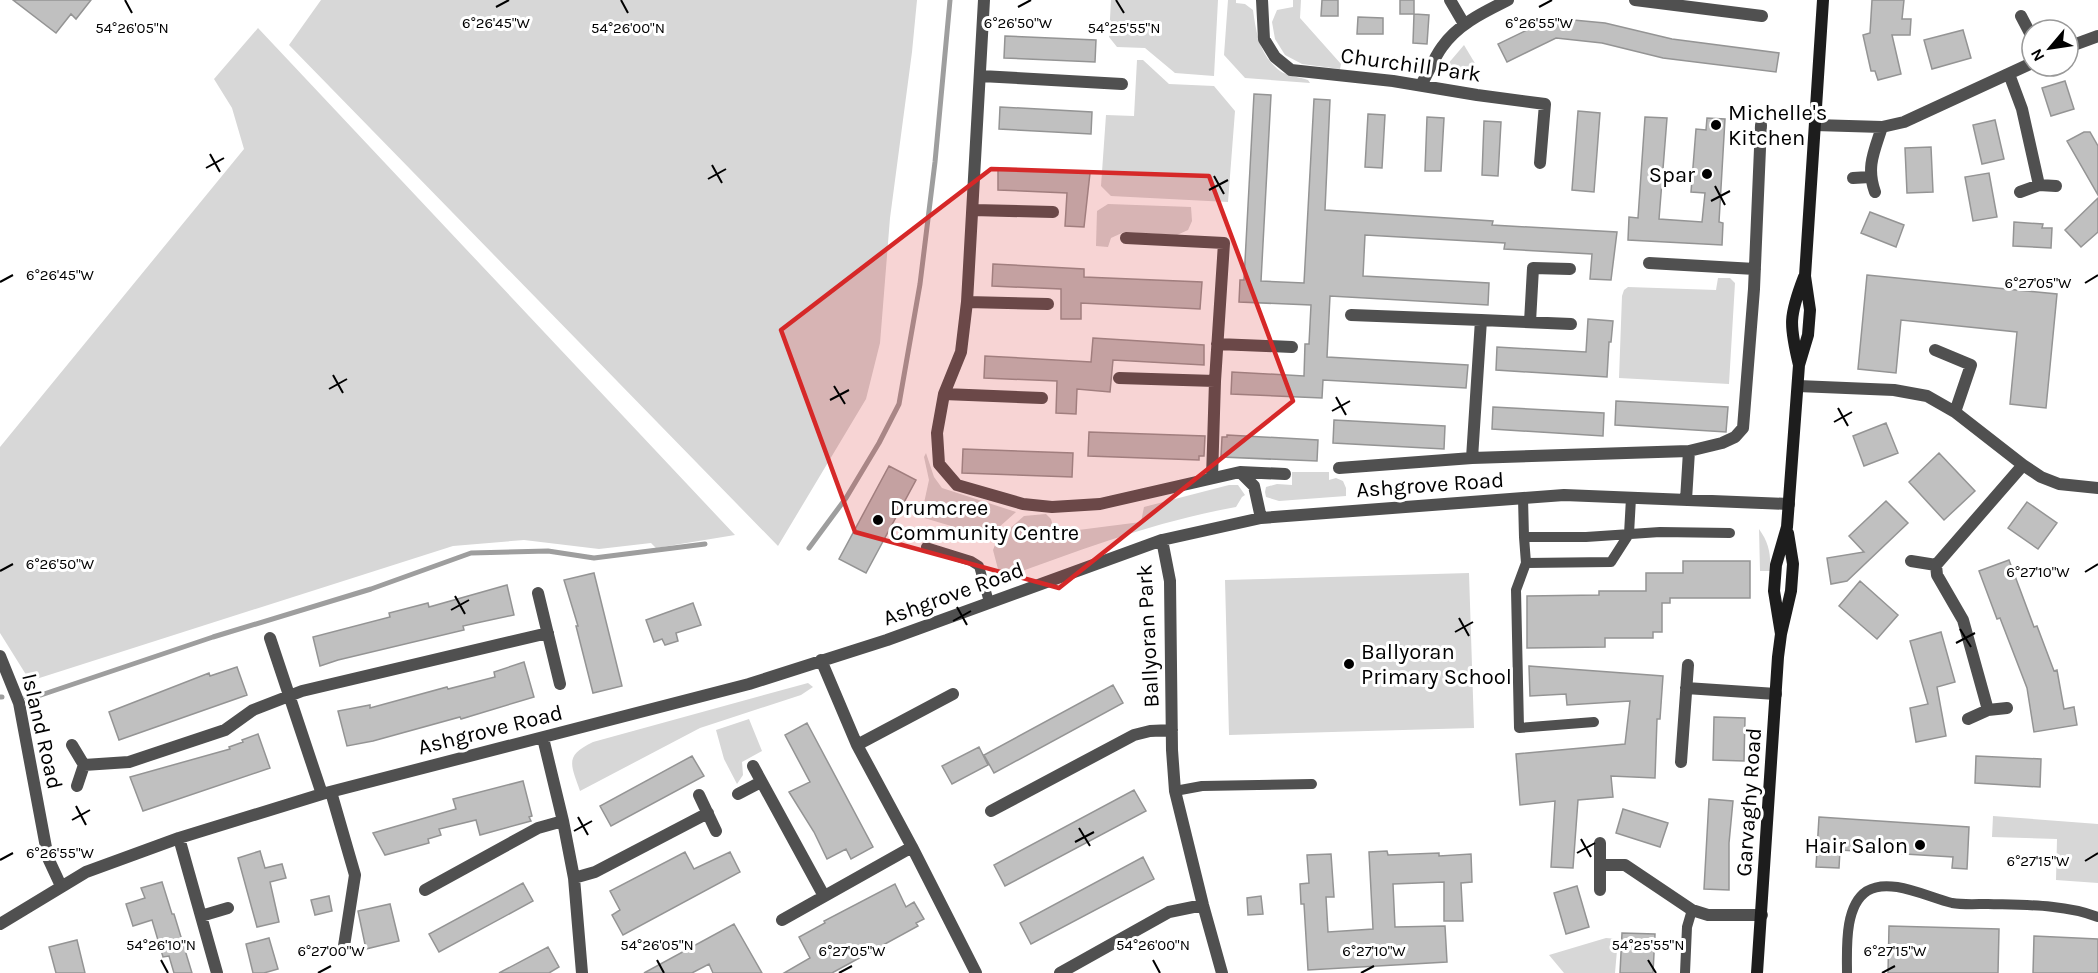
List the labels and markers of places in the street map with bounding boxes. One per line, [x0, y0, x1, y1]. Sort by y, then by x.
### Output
place label: Michelle's Kitchen [1728, 100, 1827, 151]
marker: Michelle's Kitchen [1709, 118, 1723, 132]
place label: Spar [1649, 162, 1695, 188]
marker: Spar [1700, 167, 1714, 181]
place label: Drumcree Community Centre [890, 495, 1079, 546]
marker: Drumcree Community Centre [871, 513, 885, 527]
place label: Ballyoran Primary School [1361, 639, 1512, 690]
marker: Ballyoran Primary School [1342, 657, 1356, 671]
place label: Hair Salon [1805, 833, 1908, 859]
marker: Hair Salon [1913, 838, 1927, 852]

